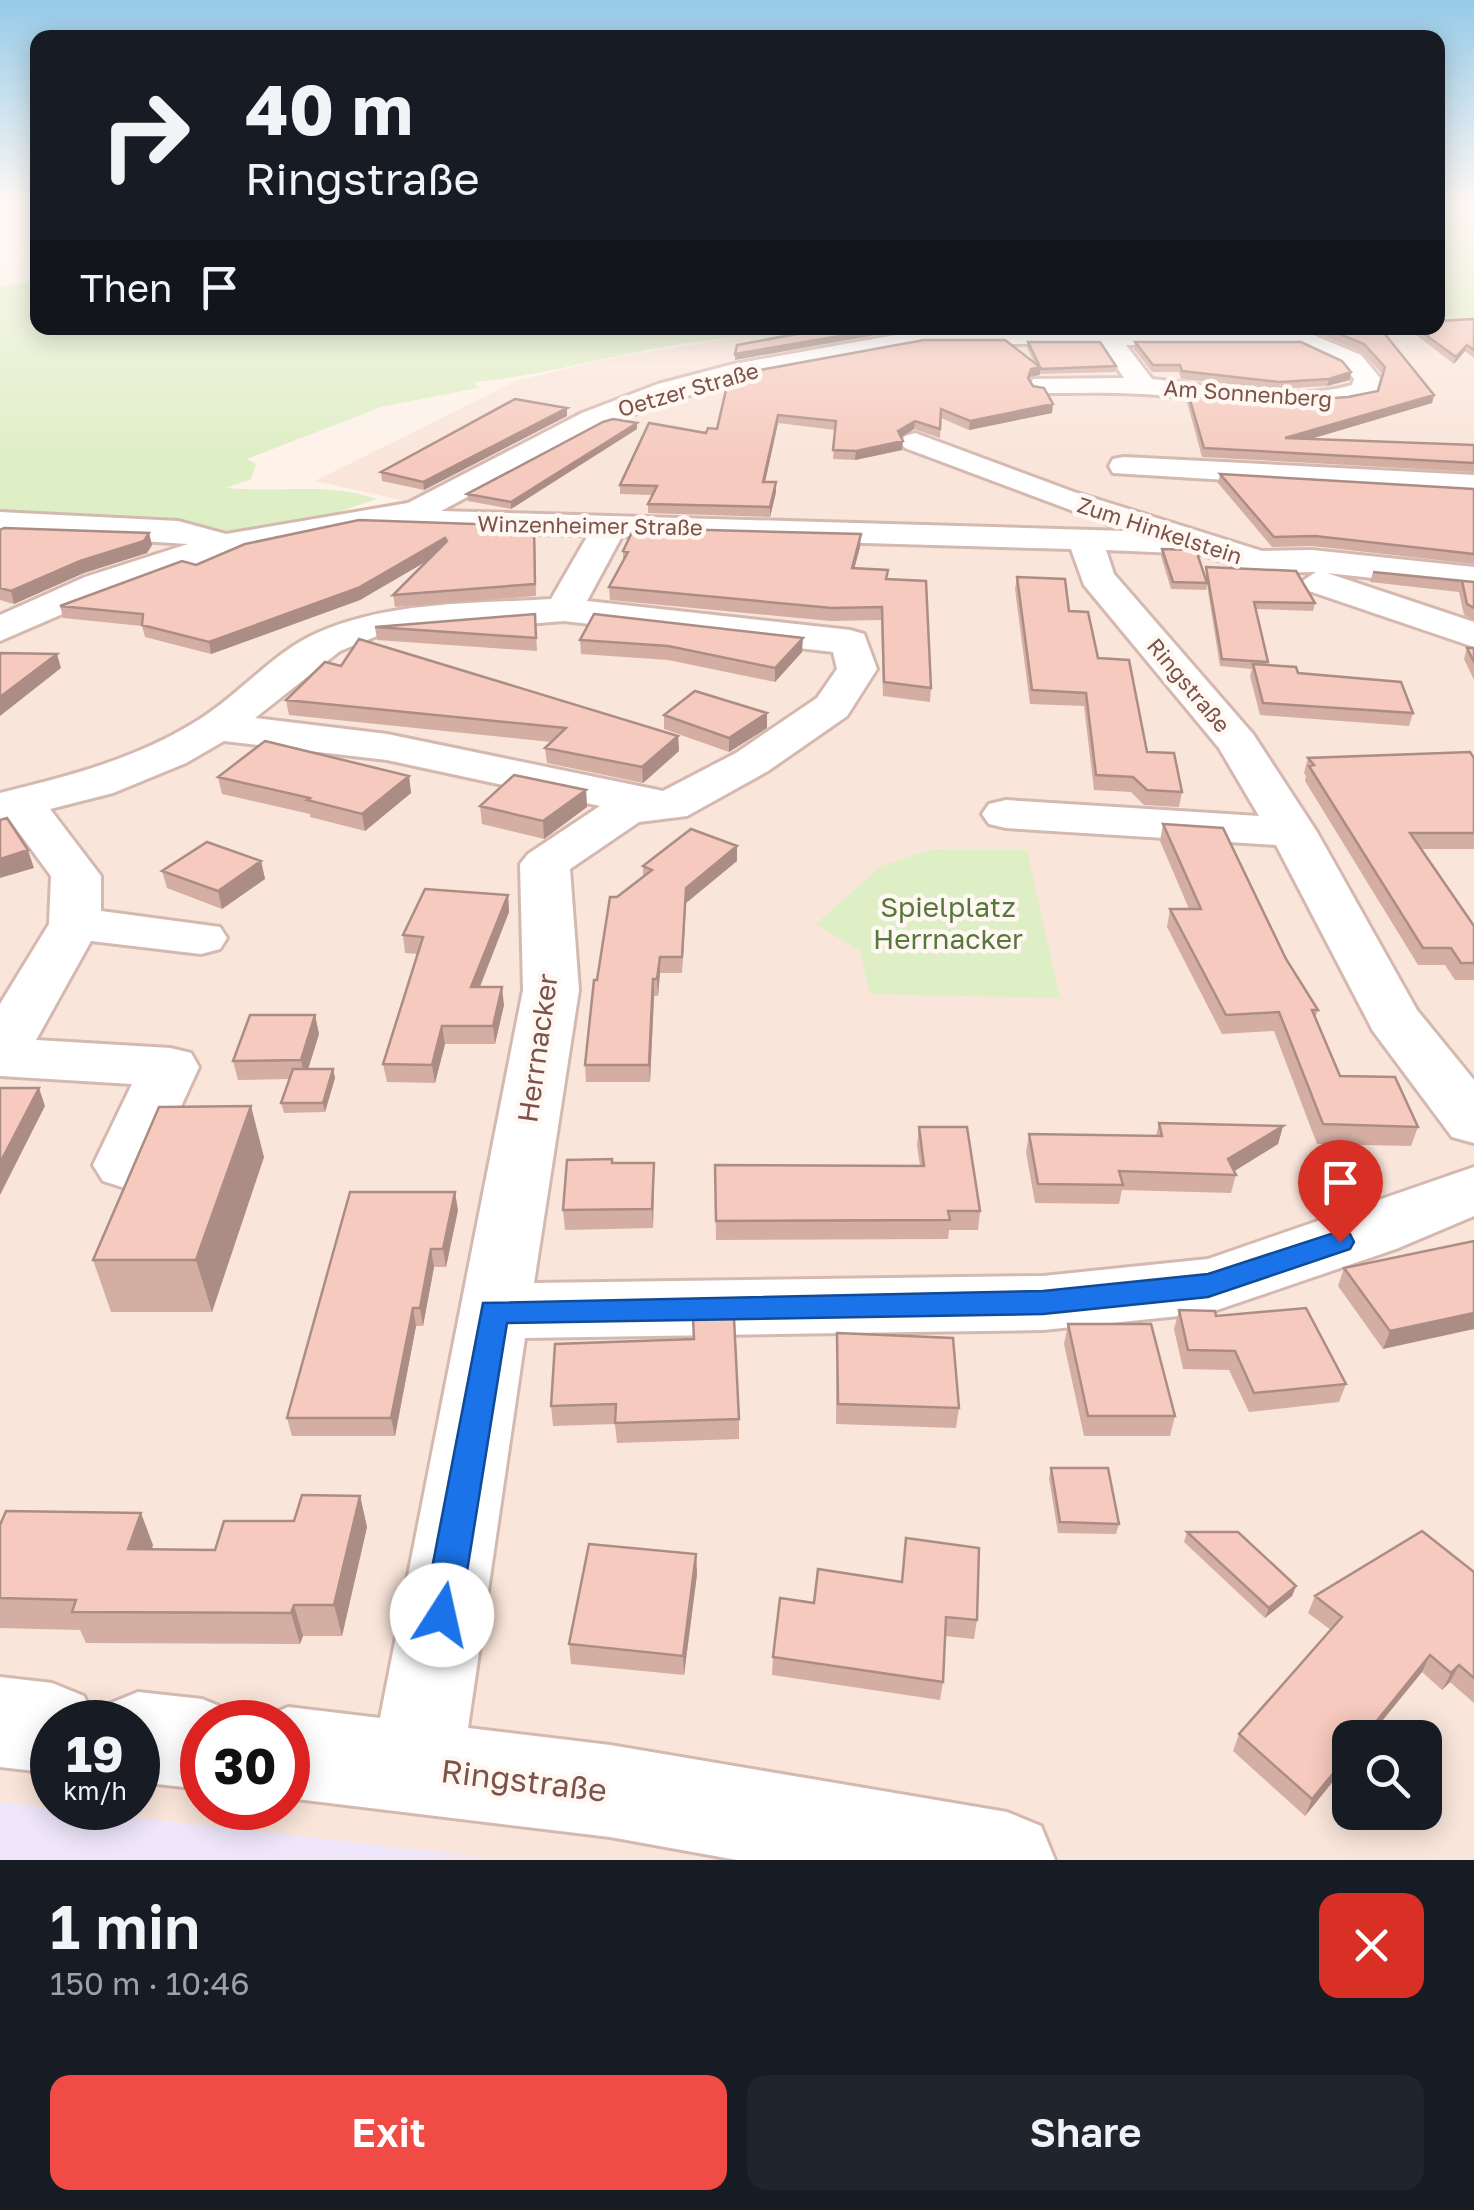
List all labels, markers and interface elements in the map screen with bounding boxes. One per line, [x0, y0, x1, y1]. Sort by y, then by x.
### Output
text: 40 m [245, 66, 413, 150]
icon: right [80, 70, 210, 200]
text: Ringstraße [245, 151, 480, 205]
icon: arrive [192, 260, 247, 315]
text: Then [80, 265, 172, 310]
street label: Oetzer Straße [615, 356, 761, 422]
street label: Am Sonnenberg [1163, 374, 1333, 412]
street label: Zum Hinkelstein [1074, 491, 1246, 569]
street label: Winzenheimer Straße [477, 510, 703, 540]
street label: Ringstraße [1142, 632, 1236, 738]
park label: Spielplatz Herrnacker [873, 890, 1023, 955]
street label: Herrnacker [510, 971, 564, 1125]
pin [1298, 1140, 1383, 1243]
icon: arrive [1313, 1155, 1368, 1210]
position arrow [390, 1563, 494, 1667]
speed limit sign: 30 [180, 1700, 310, 1830]
map controls [1332, 1720, 1442, 1830]
button: search [1332, 1720, 1442, 1830]
text: 19 [66, 1723, 124, 1783]
street label: Ringstraße [439, 1751, 609, 1809]
text: km/h [63, 1775, 127, 1806]
text: 1 min [50, 1890, 200, 1962]
button: close [1319, 1893, 1424, 1998]
text: 150 m · 10:46 [50, 1964, 250, 2002]
button: Exit [50, 2075, 727, 2190]
button: Share [747, 2075, 1424, 2190]

